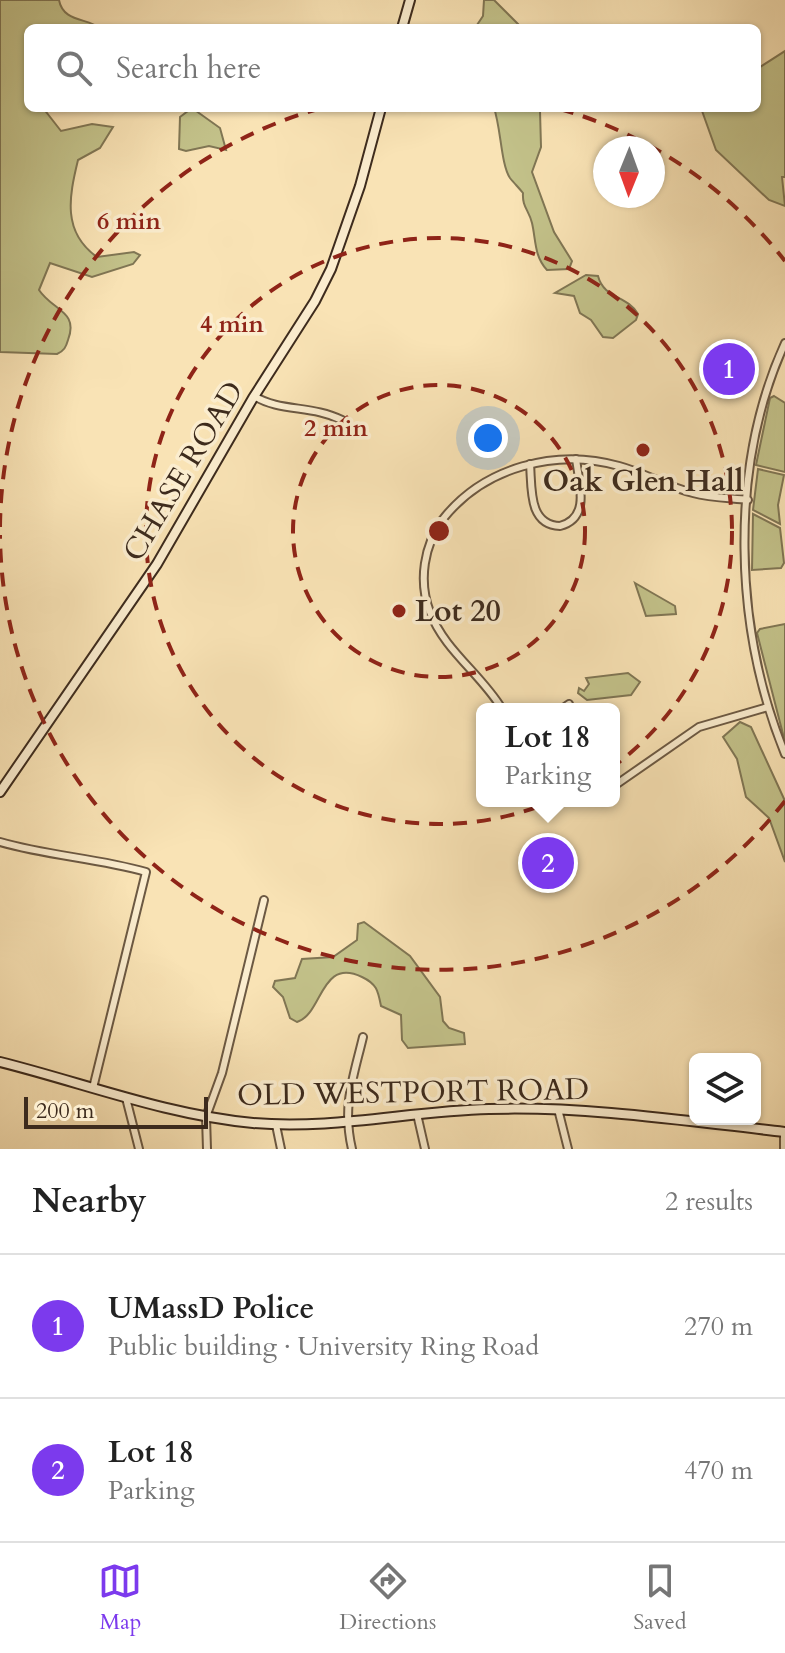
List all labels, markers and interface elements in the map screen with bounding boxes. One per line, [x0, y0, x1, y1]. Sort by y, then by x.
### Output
search box [24, 24, 761, 112]
icon: search [52, 46, 96, 90]
text: Search here [116, 48, 261, 89]
north arrow [593, 136, 665, 208]
text: 6 min [97, 205, 162, 238]
text: 4 min [200, 308, 265, 341]
pin: 1 [703, 339, 755, 399]
street label: CHASE ROAD [113, 374, 253, 569]
text: 2 min [304, 412, 369, 445]
your location [468, 418, 508, 458]
marker: Oak Glen Hall [634, 441, 652, 459]
place label: Oak Glen Hall [543, 461, 744, 502]
centre of rings [425, 517, 453, 545]
place label: Lot 20 [415, 591, 501, 632]
marker: Lot 20 [390, 602, 408, 620]
popup [476, 703, 620, 807]
text: Lot 18 [505, 717, 591, 758]
text: Parking [505, 758, 591, 793]
pin: 2 [522, 833, 574, 893]
map controls [689, 1053, 761, 1125]
button: layers [689, 1053, 761, 1125]
street label: OLD WESTPORT ROAD [237, 1069, 589, 1116]
scale bar [24, 1093, 208, 1129]
text: 200 m [36, 1096, 94, 1126]
text: Nearby [32, 1178, 147, 1224]
text: 2 results [665, 1184, 753, 1219]
text: UMassD Police [108, 1288, 314, 1329]
text: 1 [51, 1309, 65, 1344]
text: 270 m [684, 1309, 753, 1344]
text: Public building · University Ring Road [108, 1329, 539, 1364]
text: Lot 18 [108, 1432, 194, 1473]
text: 2 [51, 1453, 65, 1488]
text: 470 m [684, 1453, 753, 1488]
text: Parking [108, 1473, 195, 1508]
tab: Map [98, 1559, 142, 1637]
tab: Directions [339, 1559, 436, 1637]
tab: Saved [633, 1559, 687, 1637]

